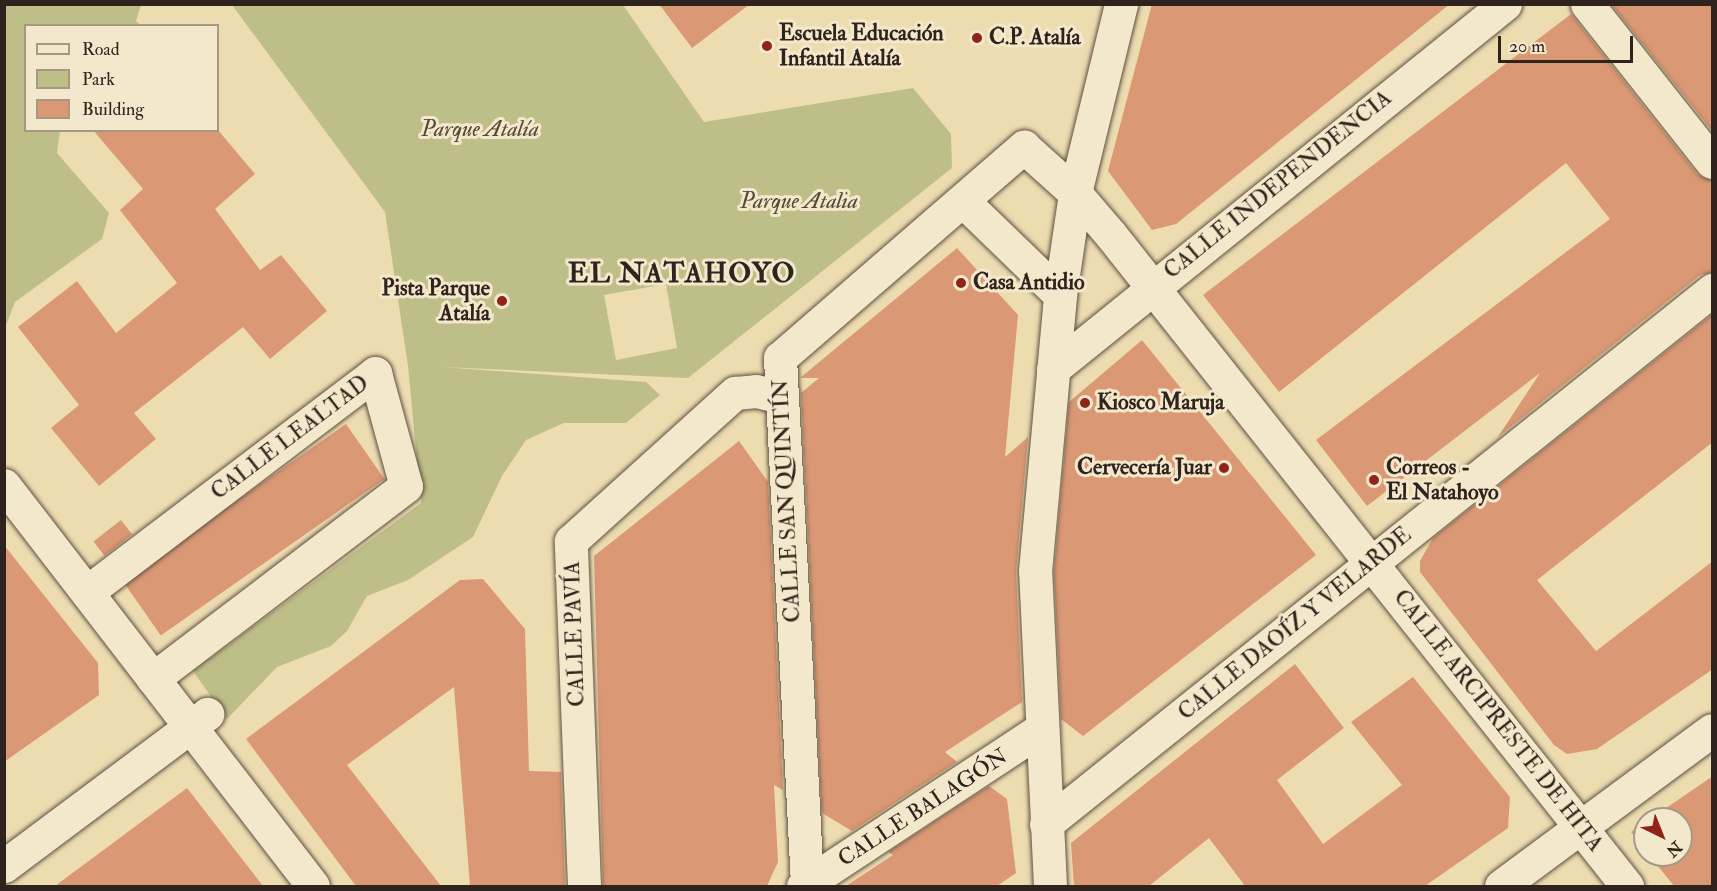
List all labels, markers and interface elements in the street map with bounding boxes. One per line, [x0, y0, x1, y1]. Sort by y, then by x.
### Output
place label: Escuela Educación Infantil Atalía [779, 20, 944, 72]
legend [24, 24, 219, 132]
scale bar [1501, 24, 1636, 62]
place label: C.P. Atalía [989, 25, 1081, 51]
marker: C.P. Atalía [970, 31, 984, 45]
text: 20 m [1509, 35, 1545, 58]
text: Road [82, 38, 120, 61]
marker: Escuela Educación Infantil Atalía [760, 39, 774, 53]
text: Park [82, 68, 115, 91]
street label: CALLE INDEPENDENCIA [1159, 85, 1397, 285]
text: Building [82, 98, 144, 121]
park label: Parque Atalía [421, 117, 539, 143]
park label: Parque Atalia [740, 189, 858, 215]
district label: EL NATAHOYO [568, 257, 796, 291]
place label: Casa Antidio [973, 270, 1085, 296]
place label: Pista Parque Atalía [381, 275, 490, 326]
marker: Casa Antidio [954, 276, 968, 290]
marker: Pista Parque Atalía [495, 294, 509, 308]
street label: CALLE LEALTAD [206, 370, 374, 506]
street label: CALLE SAN QUINTÍN [767, 379, 807, 623]
place label: Kiosco Maruja [1097, 390, 1224, 416]
marker: Kiosco Maruja [1078, 396, 1092, 410]
place label: Correos - El Natahoyo [1386, 454, 1499, 506]
place label: Cervecería Juar [1077, 455, 1212, 481]
marker: Cervecería Juar [1217, 461, 1231, 475]
marker: Correos - El Natahoyo [1367, 473, 1381, 487]
street label: CALLE DAOÍZ Y VELARDE [1173, 522, 1417, 726]
street label: CALLE PAVÍA [559, 561, 591, 707]
street label: CALLE ARCIPRESTE DE HITA [1388, 585, 1608, 857]
street label: CALLE BALAGÓN [833, 743, 1013, 873]
north arrow [1633, 807, 1693, 867]
text: N [1662, 836, 1686, 861]

